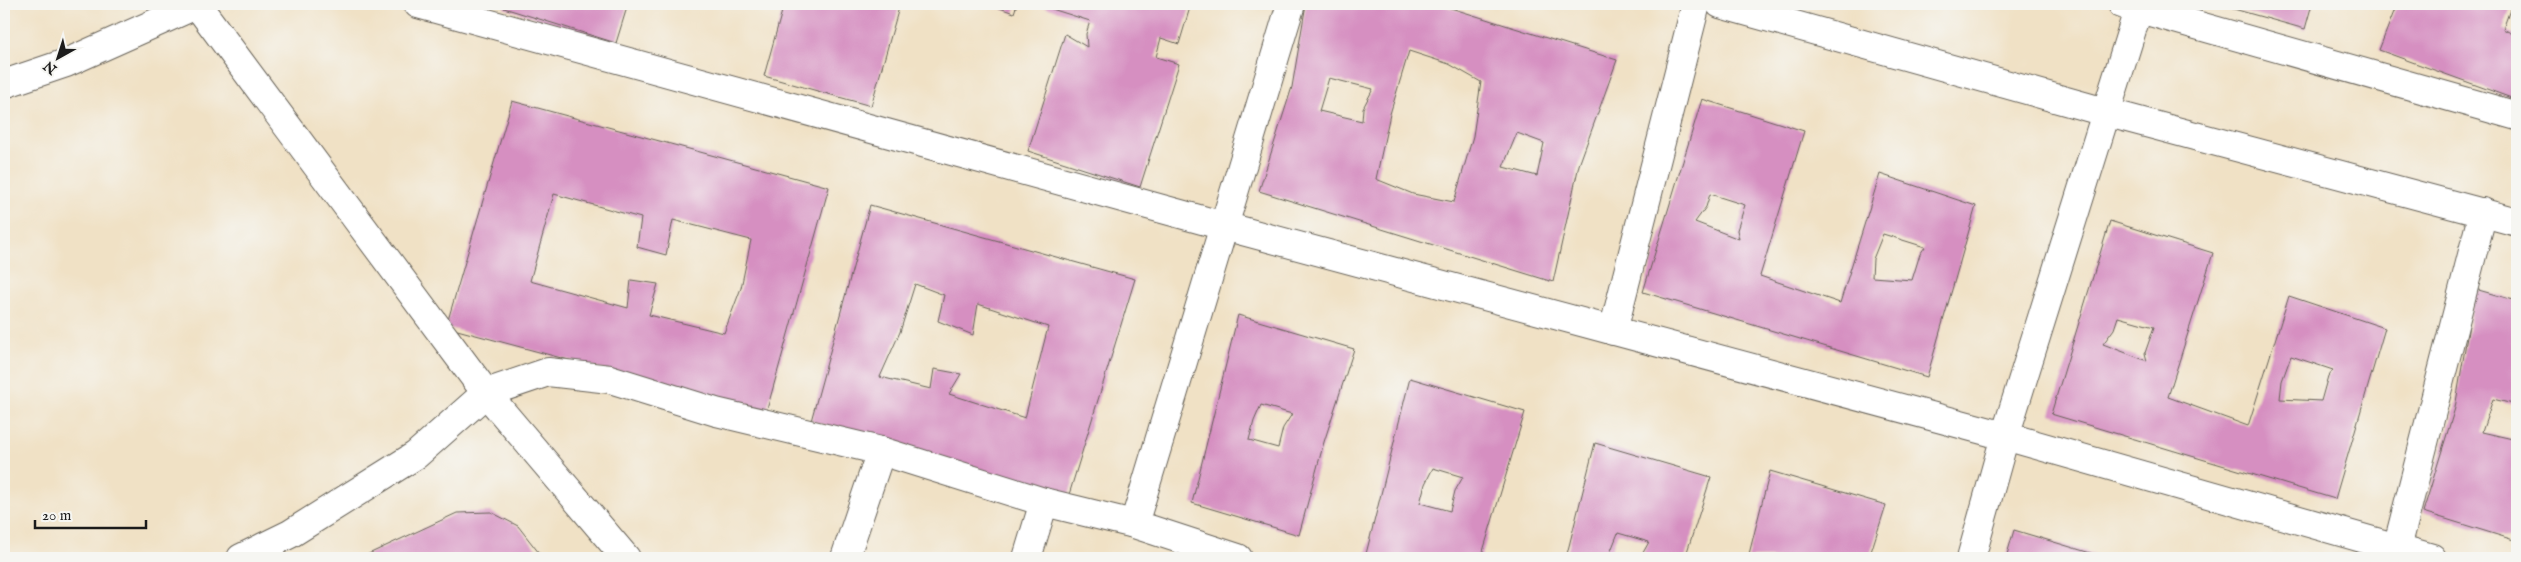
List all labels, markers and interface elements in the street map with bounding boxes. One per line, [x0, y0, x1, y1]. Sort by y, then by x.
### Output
north arrow [32, 32, 82, 82]
text: N [40, 57, 62, 79]
scale bar [35, 497, 146, 529]
text: 20 m [42, 506, 72, 525]

